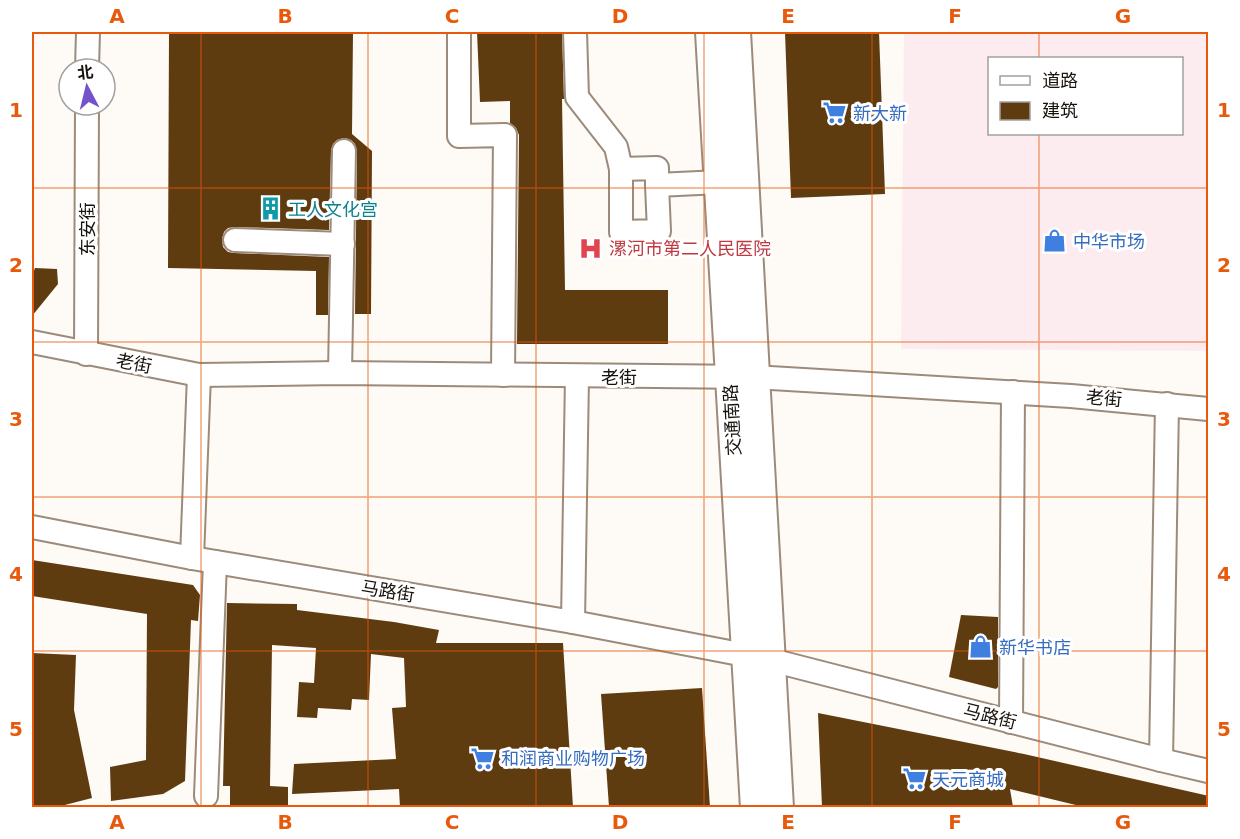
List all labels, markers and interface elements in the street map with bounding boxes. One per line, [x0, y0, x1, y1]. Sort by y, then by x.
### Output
text: A [109, 4, 125, 28]
text: B [277, 4, 293, 28]
text: C [445, 4, 459, 28]
text: D [612, 4, 628, 28]
text: E [781, 4, 795, 28]
text: F [948, 4, 962, 28]
text: G [1115, 4, 1131, 28]
north arrow [57, 57, 117, 117]
legend [988, 57, 1183, 135]
text: 北 [76, 62, 94, 83]
text: 道路 [1042, 70, 1078, 91]
text: 1 [9, 98, 23, 122]
text: 1 [1217, 98, 1231, 122]
supermarket icon: 新大新 [822, 100, 848, 126]
text: 建筑 [1042, 100, 1078, 121]
place label: 新大新 [853, 103, 907, 124]
building icon: 工人文化宫 [257, 196, 283, 222]
place label: 工人文化宫 [288, 199, 378, 220]
street label: 东安街 [77, 202, 98, 256]
shop icon: 中华市场 [1042, 228, 1068, 254]
place label: 中华市场 [1073, 231, 1145, 252]
hospital icon: 漯河市第二人民医院 [578, 235, 604, 261]
place label: 漯河市第二人民医院 [609, 238, 771, 259]
text: 2 [9, 253, 23, 277]
text: 2 [1217, 253, 1231, 277]
street label: 老街 [114, 349, 154, 377]
street label: 老街 [601, 367, 637, 388]
street label: 交通南路 [720, 383, 744, 457]
street label: 老街 [1085, 386, 1123, 410]
text: 3 [9, 407, 23, 431]
text: 3 [1217, 407, 1231, 431]
text: 4 [9, 562, 23, 586]
text: 4 [1217, 562, 1231, 586]
street label: 马路街 [360, 576, 416, 606]
shop icon: 新华书店 [968, 634, 994, 660]
place label: 新华书店 [999, 637, 1071, 658]
street label: 马路街 [961, 699, 1019, 733]
text: 5 [9, 717, 23, 741]
text: 5 [1217, 717, 1231, 741]
supermarket icon: 和润商业购物广场 [470, 745, 496, 771]
place label: 和润商业购物广场 [501, 748, 645, 769]
supermarket icon: 天元商城 [901, 766, 927, 792]
place label: 天元商城 [932, 769, 1004, 790]
text: A [109, 810, 125, 834]
text: B [277, 810, 293, 834]
text: C [445, 810, 459, 834]
text: D [612, 810, 628, 834]
text: E [781, 810, 795, 834]
text: F [948, 810, 962, 834]
text: G [1115, 810, 1131, 834]

